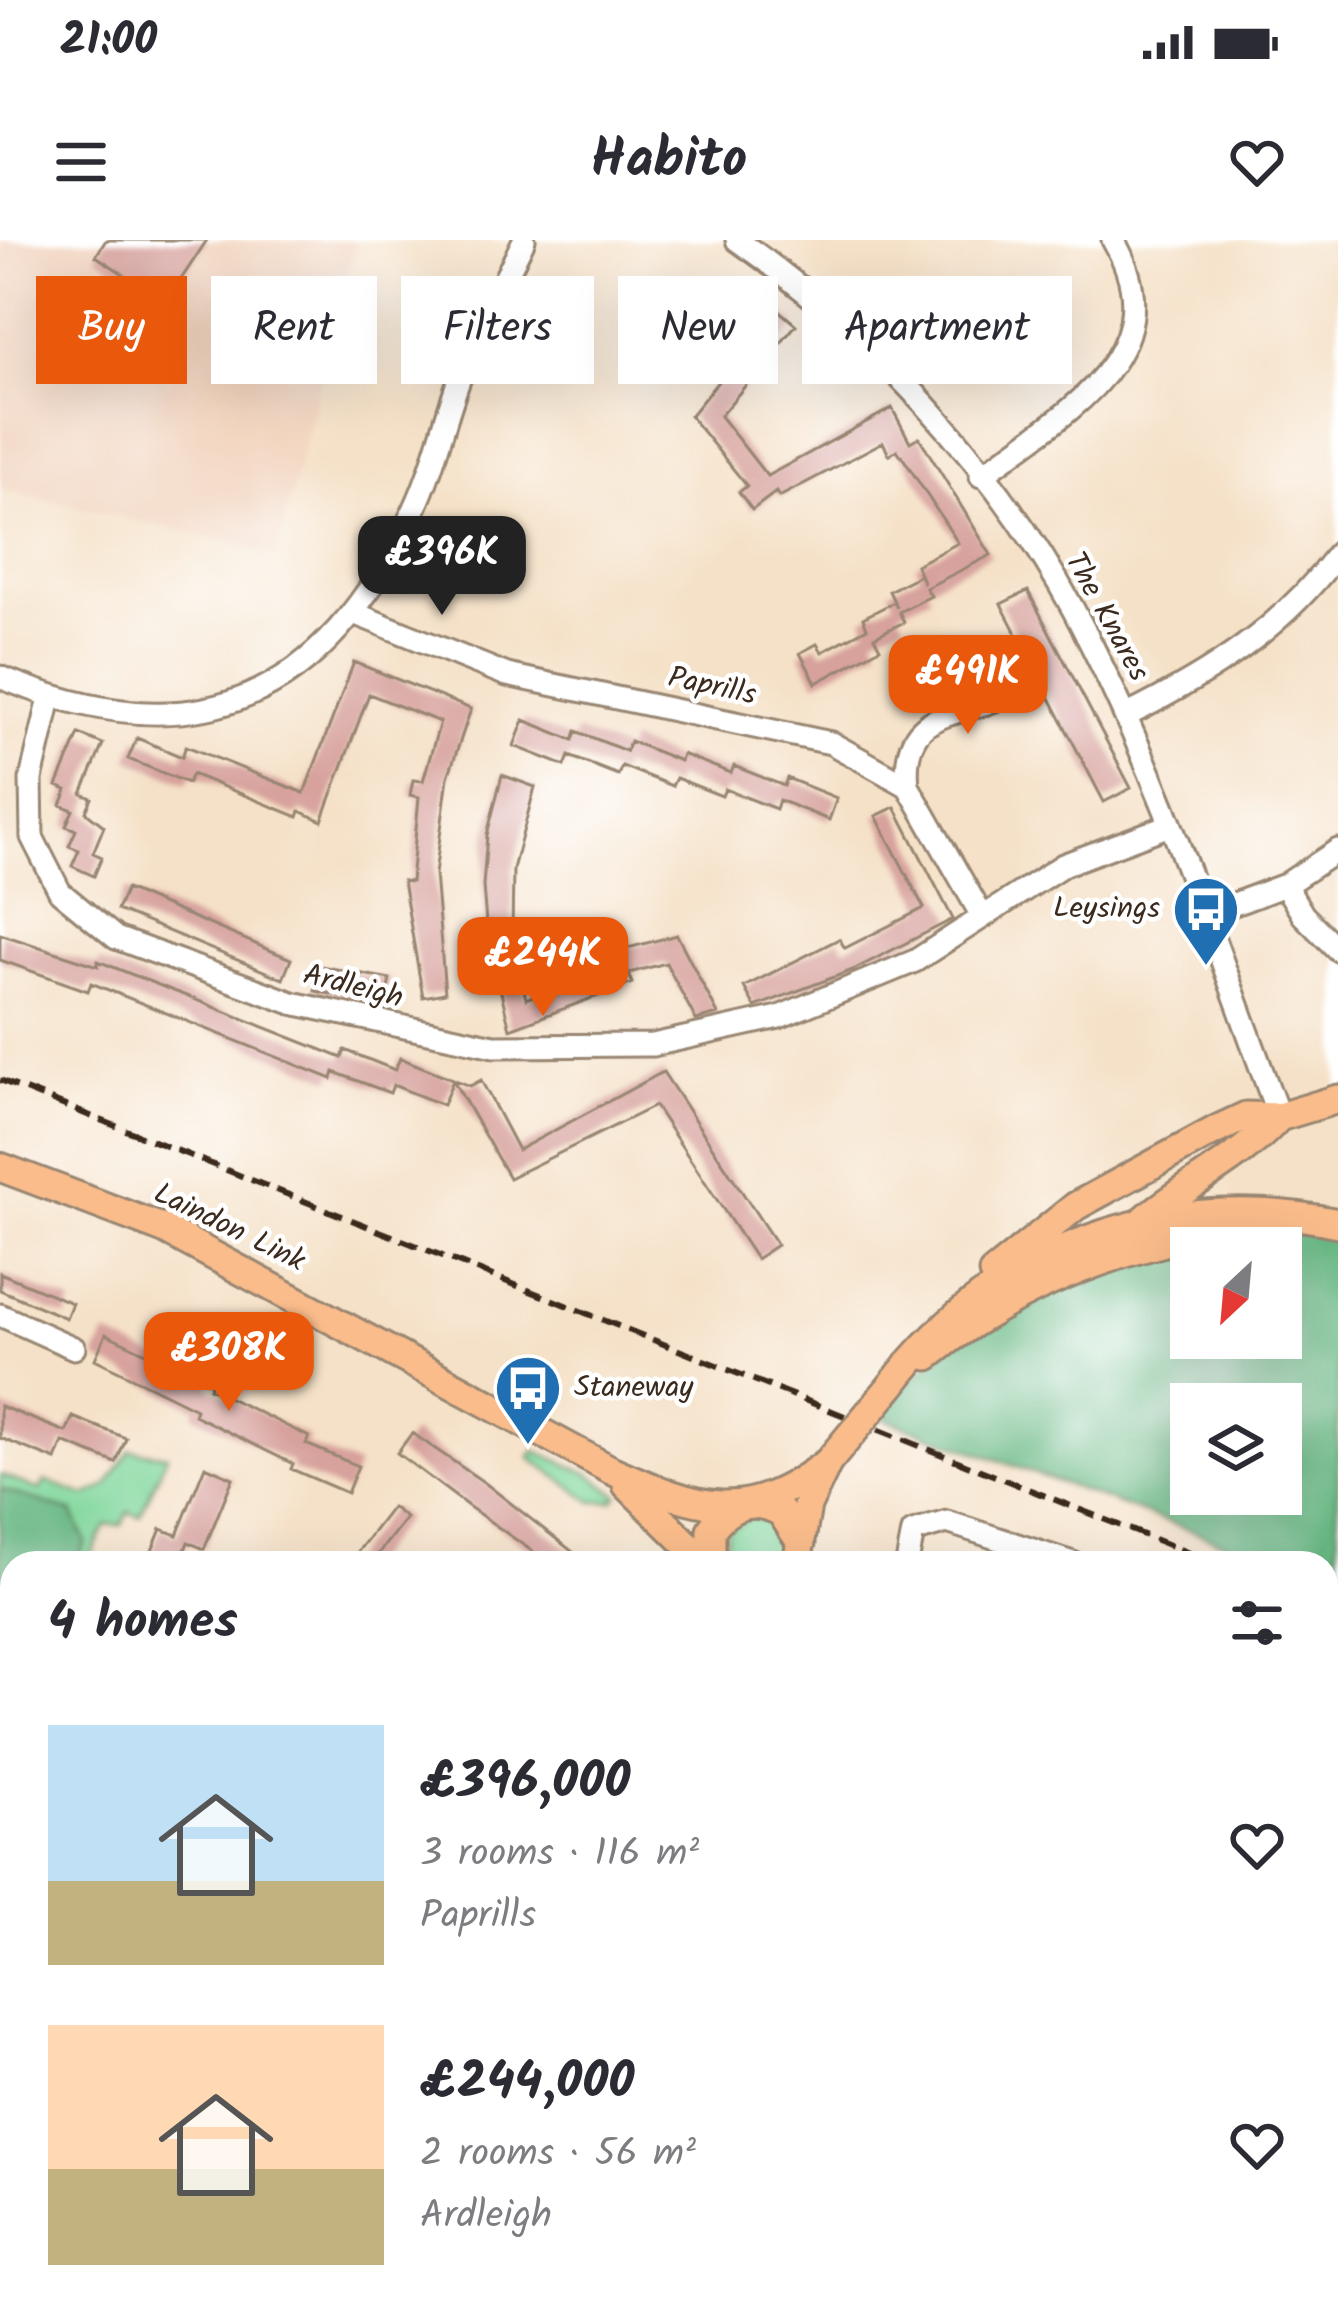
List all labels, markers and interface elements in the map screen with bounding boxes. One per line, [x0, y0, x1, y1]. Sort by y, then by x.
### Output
text: 21:00 [60, 6, 157, 78]
text: Habito [591, 119, 747, 205]
icon: menu [48, 129, 114, 195]
icon: heart [1224, 129, 1290, 195]
chip: Buy [36, 276, 187, 384]
chip: Rent [211, 276, 377, 384]
chip: Filters [401, 276, 594, 384]
chip: New [618, 276, 778, 384]
chip: Apartment [802, 276, 1072, 384]
pin: £396K [358, 516, 526, 618]
text: £396K [385, 524, 499, 586]
street label: The Knares [1051, 543, 1161, 691]
pin: £491K [884, 635, 1052, 737]
text: £491K [916, 643, 1020, 705]
street label: Paprills [663, 654, 761, 720]
bus stop icon: Leysings [1171, 874, 1241, 968]
place label: Leysings [1053, 885, 1160, 933]
pin: £244K [459, 917, 627, 1019]
text: £244K [484, 925, 602, 987]
street label: Ardleigh [298, 951, 408, 1023]
street label: Laindon Link [145, 1171, 314, 1286]
north arrow [1170, 1227, 1302, 1359]
map controls [1170, 1227, 1302, 1515]
pin: £308K [145, 1312, 313, 1414]
text: £308K [171, 1320, 287, 1382]
bus stop icon: Staneway [493, 1353, 563, 1447]
place label: Staneway [574, 1364, 694, 1412]
button: layers [1170, 1383, 1302, 1515]
text: 4 homes [48, 1583, 238, 1664]
icon: filters [1224, 1590, 1290, 1656]
text: £396,000 [420, 1743, 631, 1824]
icon: home [144, 1773, 288, 1917]
icon: heart [1224, 1812, 1290, 1878]
text: 3 rooms · 116 m² [420, 1824, 699, 1886]
text: Paprills [420, 1886, 536, 1948]
text: £244,000 [420, 2043, 635, 2124]
icon: home [144, 2073, 288, 2217]
icon: heart [1224, 2112, 1290, 2178]
text: 2 rooms · 56 m² [420, 2124, 696, 2186]
text: Ardleigh [420, 2186, 552, 2248]

